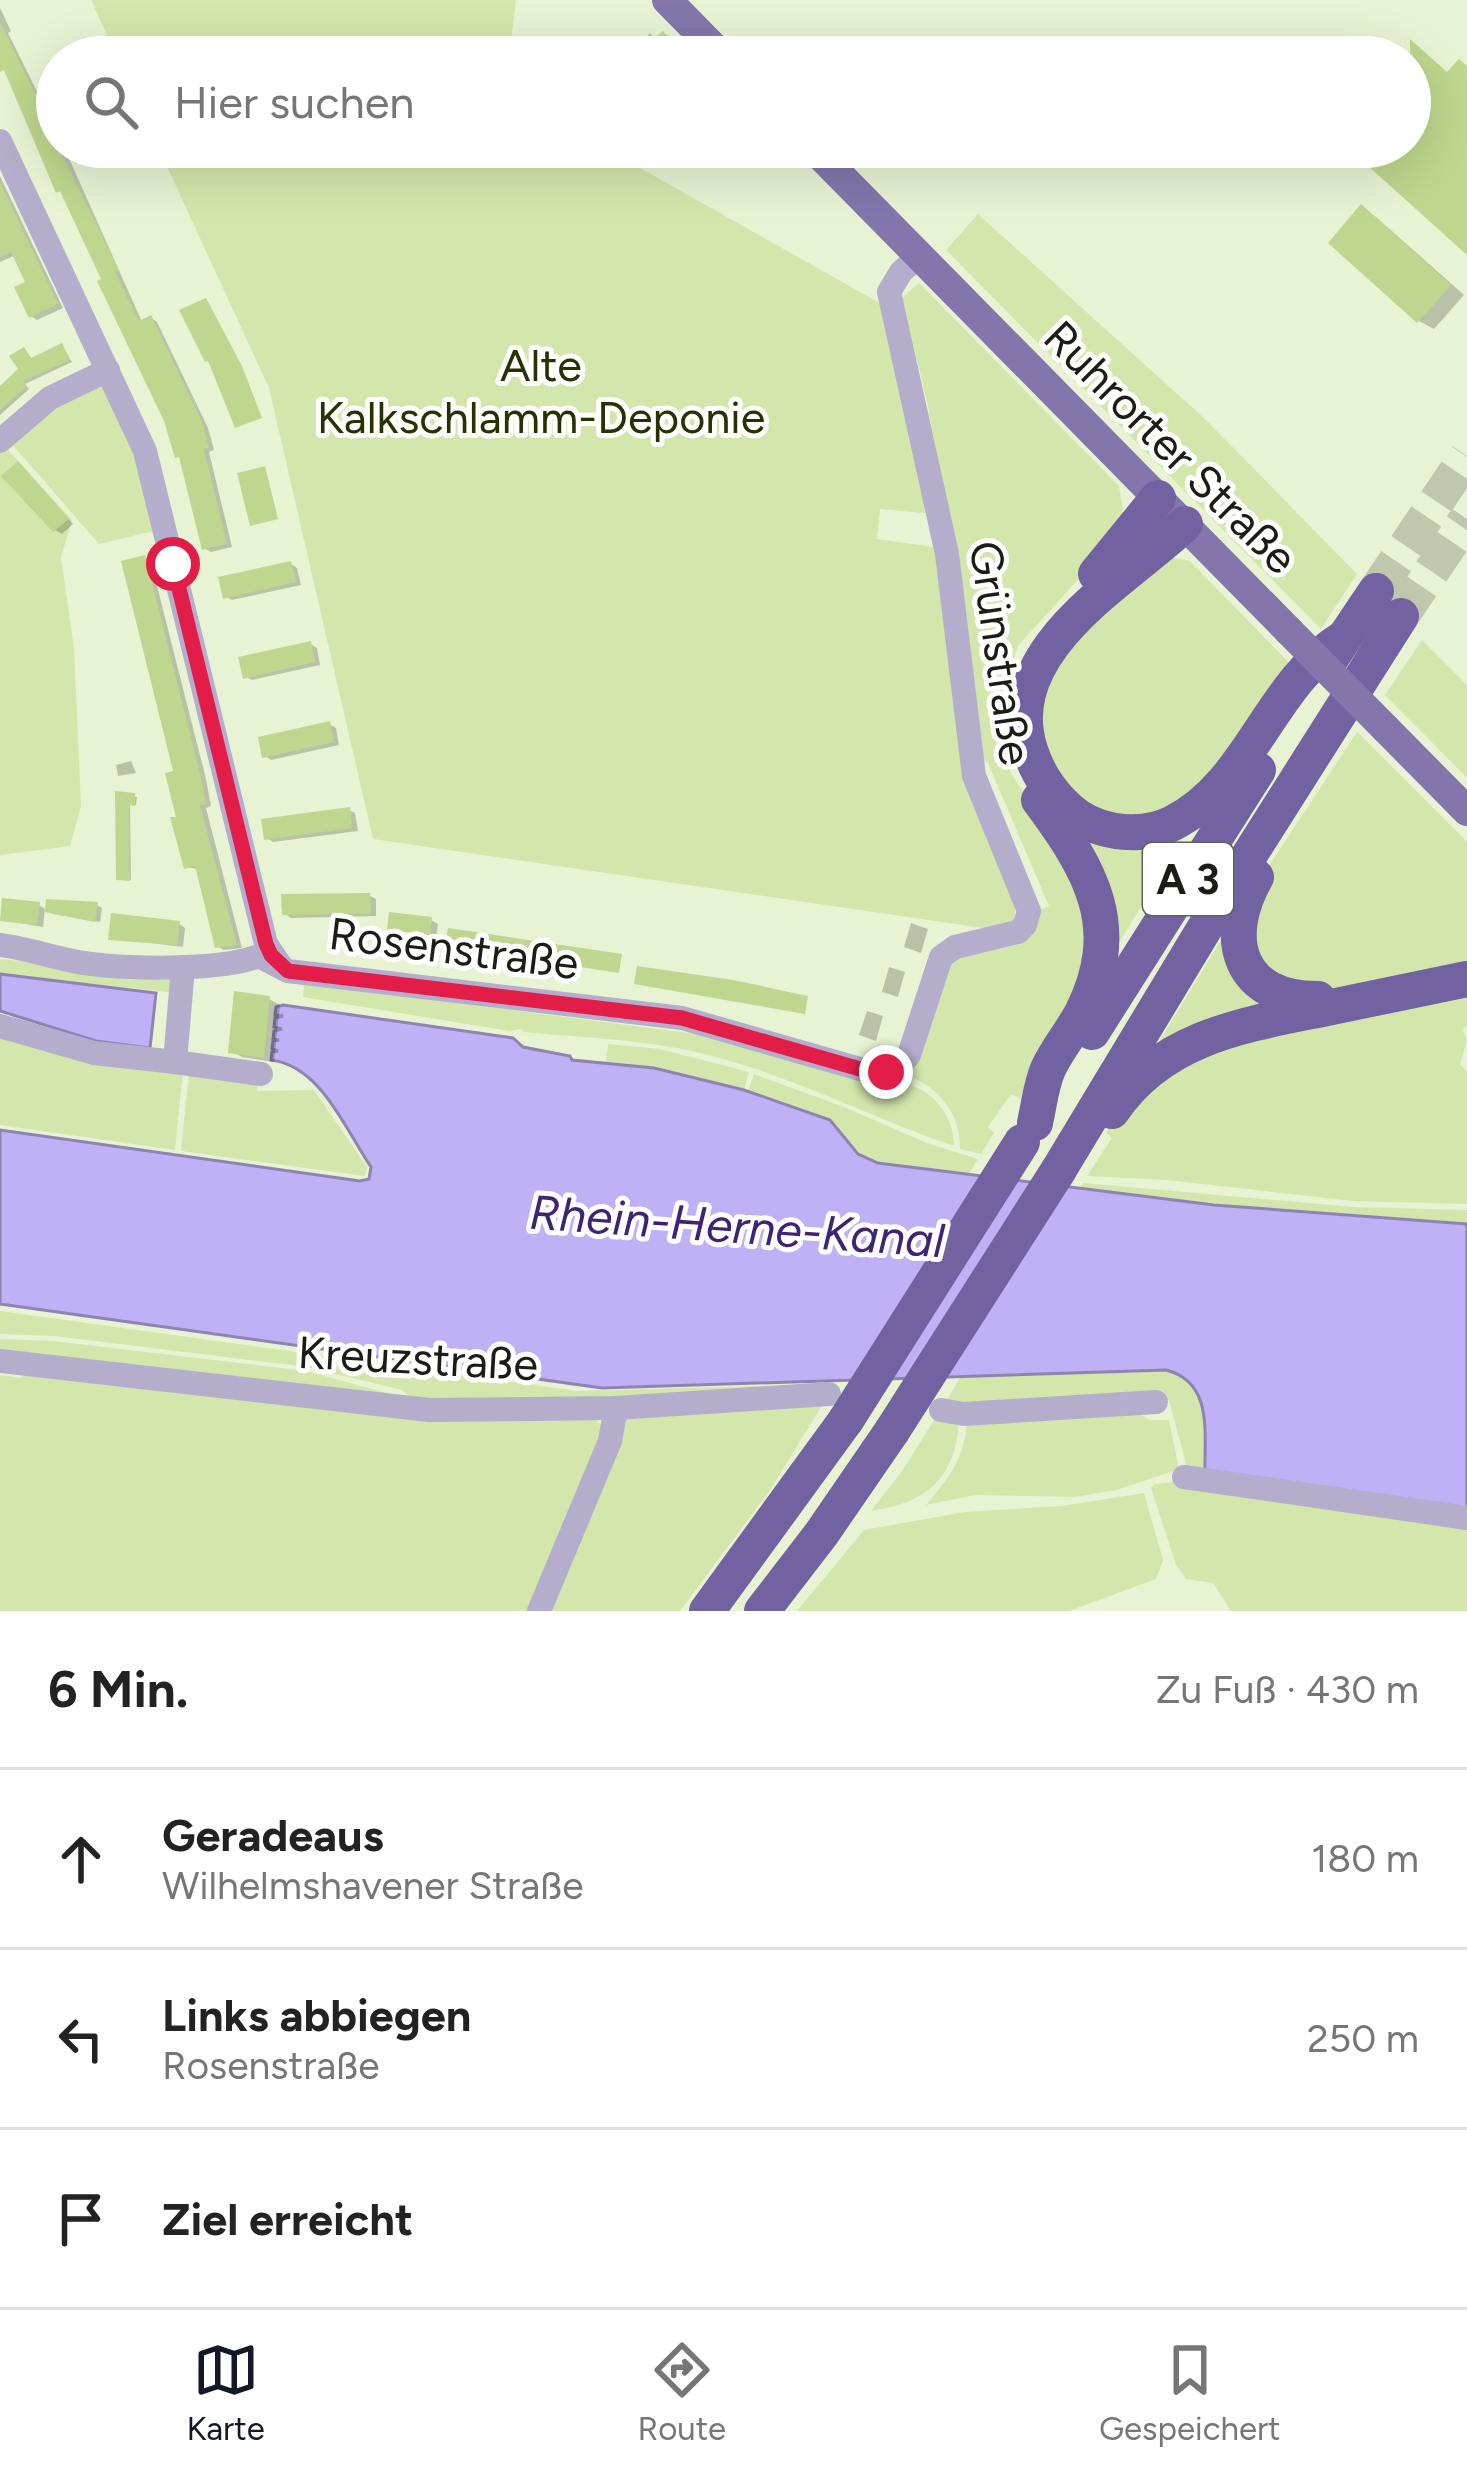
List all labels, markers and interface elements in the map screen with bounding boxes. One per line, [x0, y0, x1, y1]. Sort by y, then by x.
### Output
search box [36, 36, 1431, 168]
icon: search [78, 69, 144, 135]
text: Hier suchen [174, 75, 414, 129]
street label: Ruhrorter Straße [1033, 309, 1309, 585]
park label: Alte Kalkschlamm-Deponie [317, 338, 765, 444]
route start [146, 537, 200, 591]
street label: Grünstraße [959, 537, 1043, 769]
road number: A 3 [1143, 843, 1233, 915]
street label: Rosenstraße [326, 906, 582, 990]
route end [859, 1045, 913, 1099]
water label: Rhein-Herne-Kanal [528, 1183, 947, 1269]
street label: Kreuzstraße [297, 1325, 539, 1391]
text: 6 Min. [48, 1659, 188, 1720]
text: Zu Fuß · 430 m [1156, 1666, 1419, 1713]
text: Geradeaus [162, 1808, 384, 1862]
icon: ahead [48, 1826, 114, 1892]
text: 180 m [1311, 1835, 1419, 1882]
text: Wilhelmshavener Straße [162, 1862, 583, 1909]
text: Links abbiegen [162, 1988, 471, 2042]
icon: left [48, 2006, 114, 2072]
text: 250 m [1307, 2015, 1419, 2062]
text: Rosenstraße [162, 2042, 380, 2089]
icon: arrive [48, 2186, 114, 2252]
text: Ziel erreicht [162, 2192, 413, 2246]
tab: Karte [186, 2337, 265, 2448]
tab: Route [638, 2337, 726, 2448]
tab: Gespeichert [1099, 2337, 1281, 2448]

